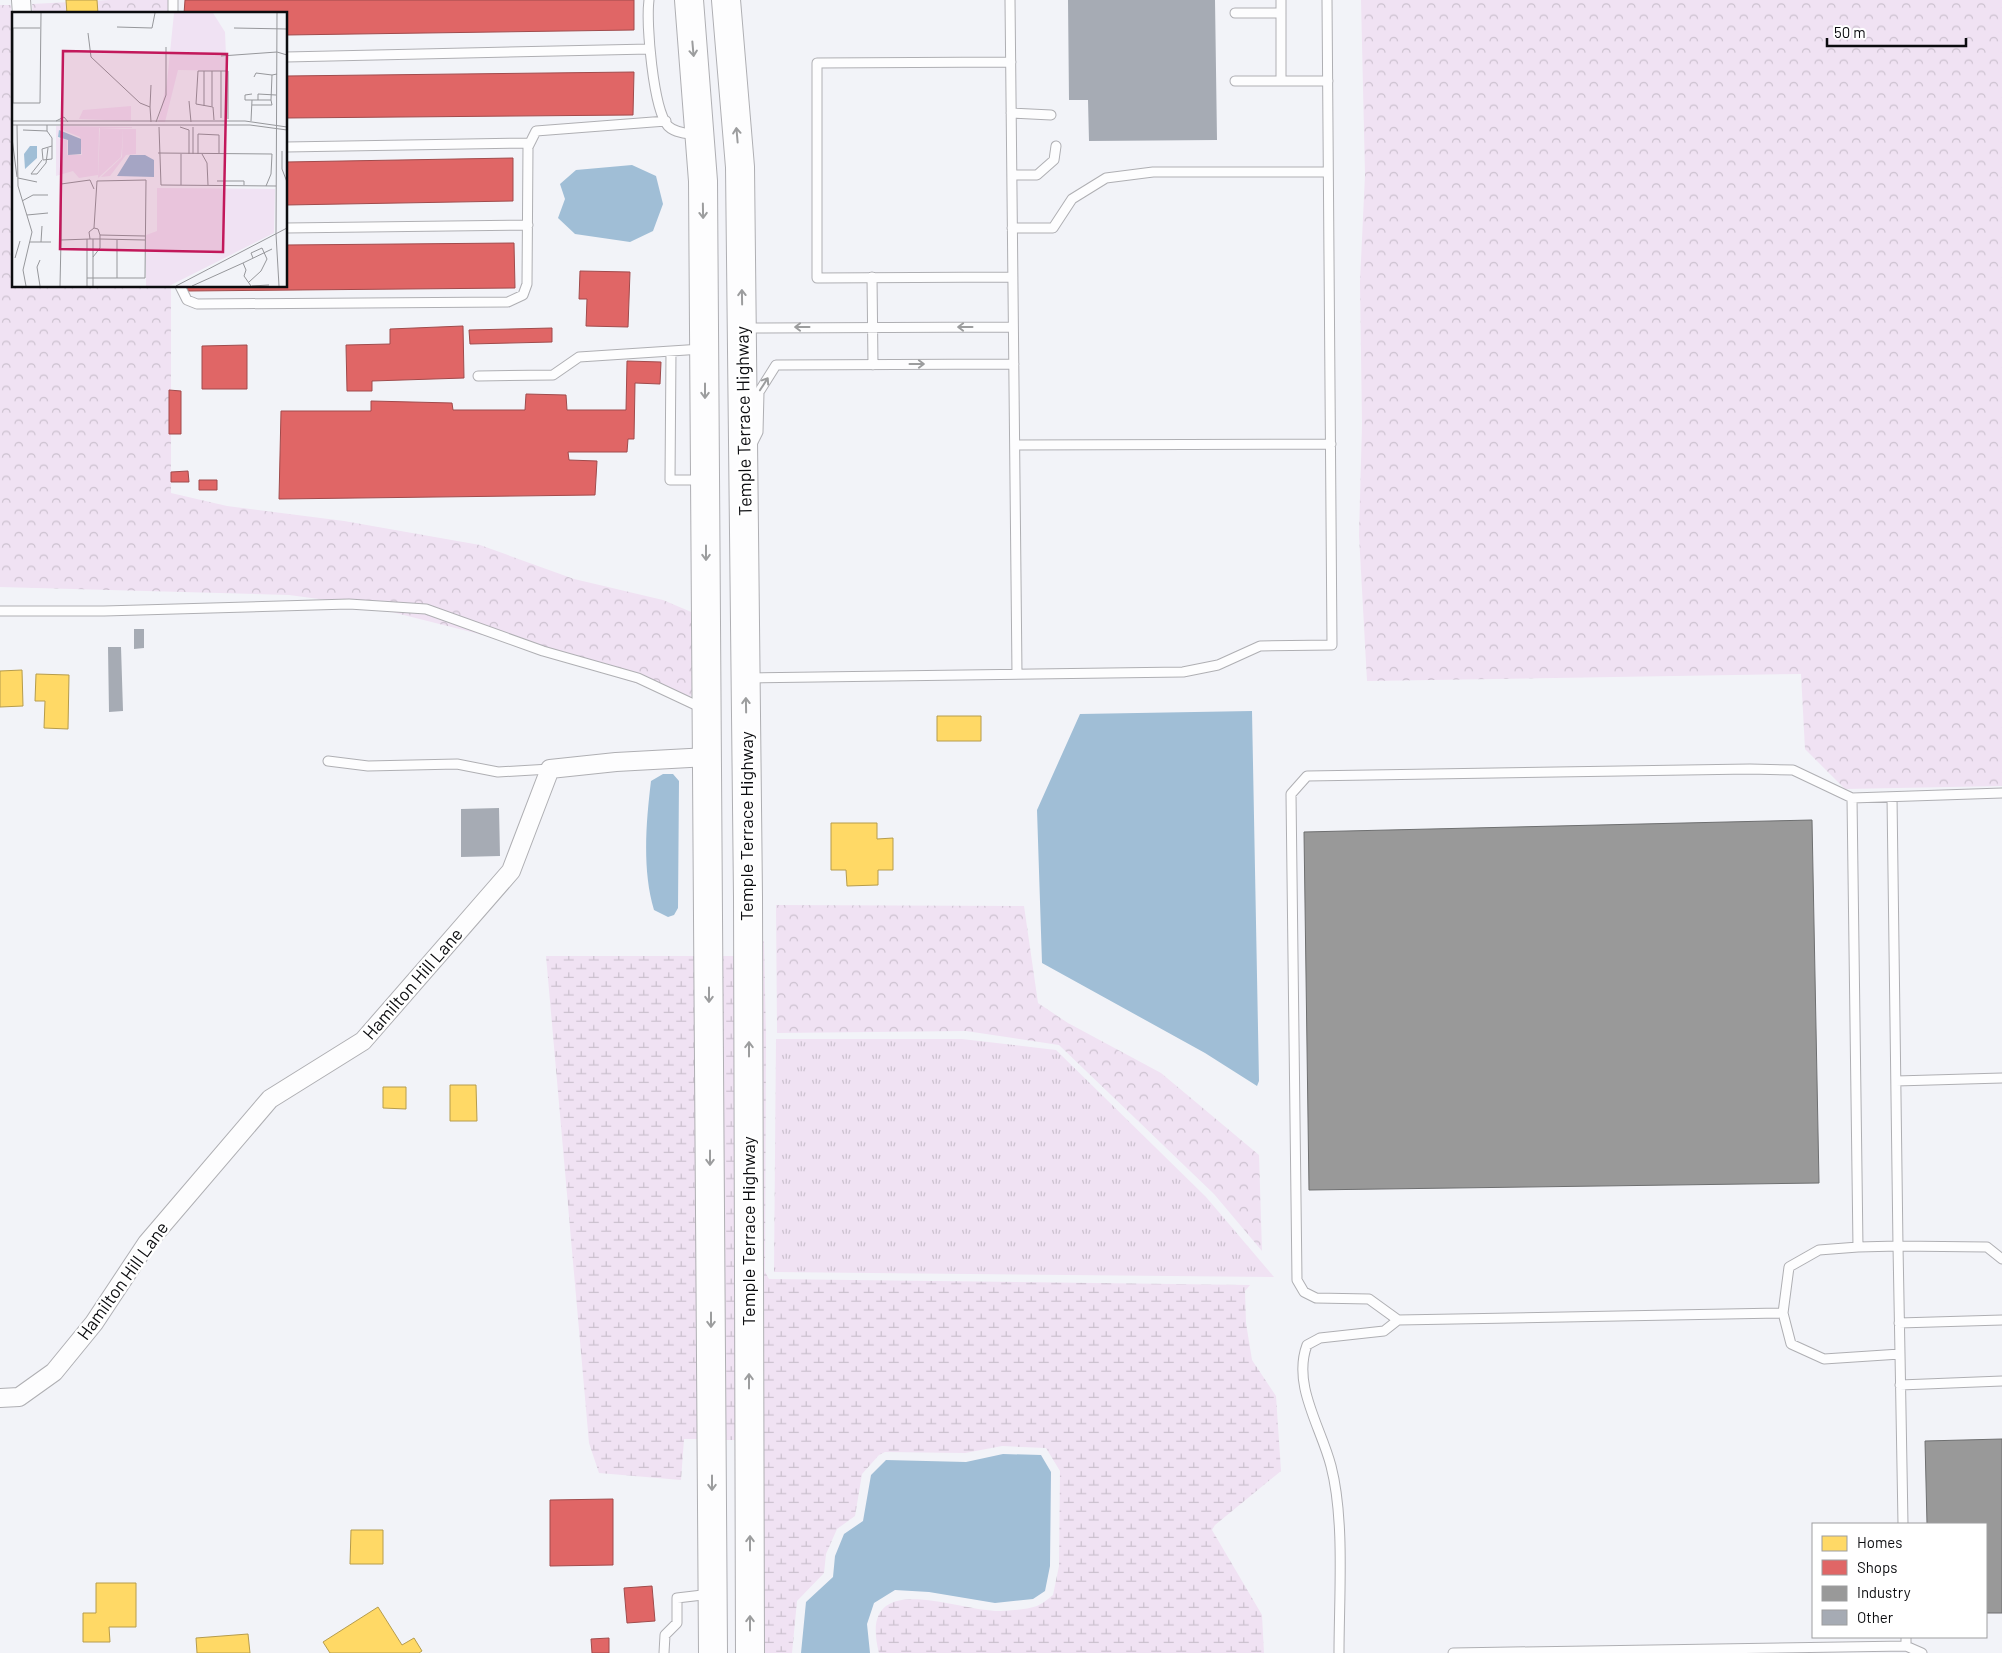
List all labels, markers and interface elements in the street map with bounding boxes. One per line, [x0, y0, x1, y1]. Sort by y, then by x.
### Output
inset map [12, 12, 288, 288]
scale bar [1827, 15, 1966, 47]
text: 50 m [1834, 23, 1866, 41]
one-way arrow [688, 40, 698, 56]
one-way arrow [733, 127, 742, 143]
one-way arrow [699, 202, 708, 218]
one-way arrow [737, 290, 747, 306]
one-way arrow [794, 322, 810, 332]
one-way arrow [957, 322, 973, 332]
street label: Temple Terrace Highway [730, 326, 756, 516]
one-way arrow [908, 359, 924, 369]
one-way arrow [759, 377, 769, 391]
one-way arrow [700, 382, 710, 398]
one-way arrow [701, 544, 711, 561]
one-way arrow [741, 697, 751, 714]
street label: Temple Terrace Highway [735, 731, 757, 921]
street label: Hamilton Hill Lane [358, 923, 467, 1044]
one-way arrow [704, 987, 714, 1003]
one-way arrow [744, 1041, 753, 1057]
street label: Temple Terrace Highway [737, 1136, 759, 1326]
one-way arrow [705, 1150, 715, 1166]
street label: Hamilton Hill Lane [72, 1217, 172, 1344]
one-way arrow [706, 1312, 716, 1328]
one-way arrow [744, 1373, 754, 1390]
one-way arrow [708, 1475, 717, 1491]
legend [1812, 1523, 1987, 1638]
text: Homes [1857, 1533, 1902, 1551]
one-way arrow [745, 1536, 755, 1552]
text: Shops [1857, 1558, 1897, 1576]
text: Industry [1857, 1583, 1911, 1601]
text: Other [1857, 1608, 1894, 1626]
one-way arrow [745, 1615, 755, 1631]

